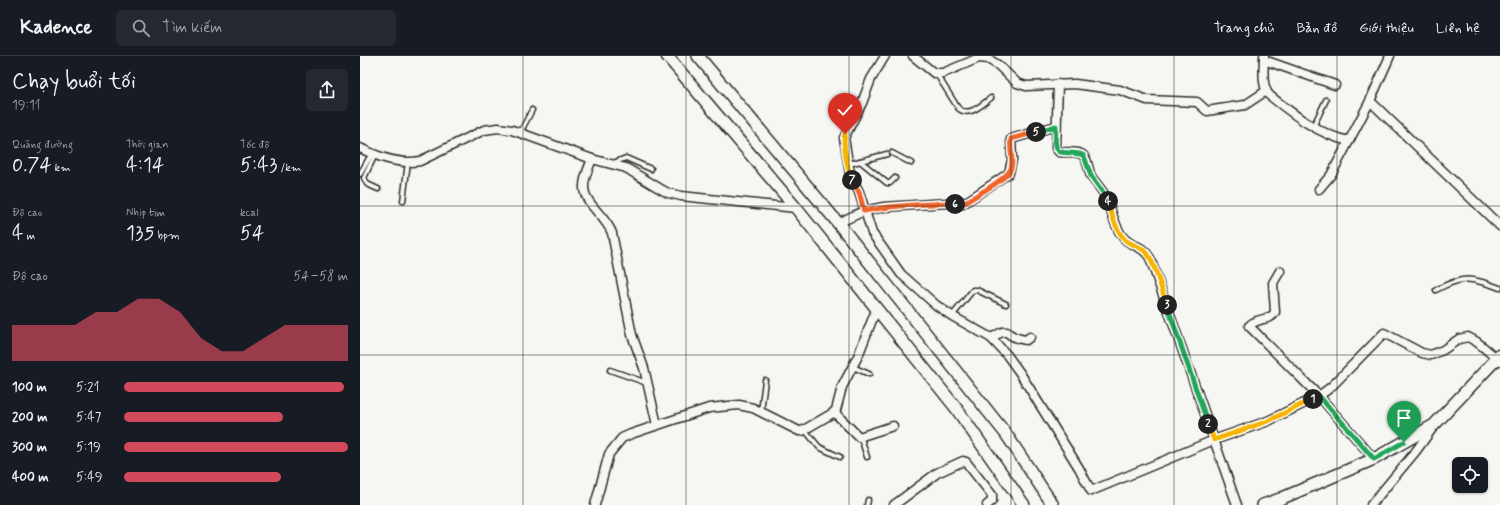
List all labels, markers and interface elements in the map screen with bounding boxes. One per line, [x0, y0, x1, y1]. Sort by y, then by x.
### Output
search box [116, 10, 396, 46]
text: Kadence [20, 15, 92, 40]
icon: search [130, 17, 152, 39]
text: Tìm kiếm [162, 18, 222, 38]
text: Trang chủ [1214, 19, 1274, 37]
text: Bản đồ [1296, 19, 1337, 37]
text: Giới thiệu [1359, 19, 1414, 37]
text: Liên hệ [1436, 19, 1480, 37]
text: Chạy buổi tối [12, 68, 136, 96]
button: share [306, 69, 348, 111]
pin [828, 93, 862, 134]
text: 19:11 [12, 97, 40, 114]
icon: check [834, 99, 856, 121]
pin: 5 [1026, 122, 1046, 142]
text: 5 [1033, 125, 1039, 139]
text: Quãng đường [12, 138, 73, 152]
text: Thời gian [126, 138, 168, 152]
text: Tốc độ [240, 138, 270, 152]
text: 0.74 [12, 152, 52, 179]
text: 4:14 [126, 152, 164, 179]
text: 5:43 [240, 152, 277, 179]
text: km [52, 161, 71, 175]
text: /km [277, 161, 301, 175]
pin: 7 [842, 170, 862, 190]
text: 7 [849, 173, 855, 187]
pin: 4 [1098, 191, 1118, 211]
pin: 6 [945, 194, 965, 214]
text: 4 [1105, 194, 1111, 208]
text: 6 [952, 197, 958, 211]
text: Độ cao [12, 206, 42, 220]
text: Nhịp tim [126, 206, 165, 220]
text: kcal [240, 206, 258, 220]
text: 4 [12, 220, 24, 247]
text: 135 [126, 220, 155, 247]
text: 54 [240, 220, 264, 247]
text: m [24, 229, 35, 243]
text: bpm [155, 229, 180, 243]
text: Độ cao [12, 268, 48, 285]
text: 54–58 m [294, 268, 348, 285]
pin: 3 [1157, 295, 1177, 315]
text: 3 [1165, 298, 1169, 312]
text: 100 m [12, 379, 47, 396]
text: 5:21 [76, 379, 99, 396]
pin: 1 [1303, 389, 1323, 409]
text: 1 [1311, 392, 1315, 406]
pin [1387, 401, 1421, 442]
icon: arrive [1393, 407, 1415, 429]
text: 200 m [12, 409, 47, 426]
text: 5:47 [76, 409, 101, 426]
pin: 2 [1198, 414, 1218, 434]
text: 2 [1205, 417, 1211, 431]
text: 300 m [12, 439, 47, 456]
text: 5:19 [76, 439, 101, 456]
map controls [1452, 457, 1488, 493]
button: locate [1452, 457, 1488, 493]
text: 400 m [12, 469, 49, 486]
text: 5:49 [76, 469, 103, 486]

